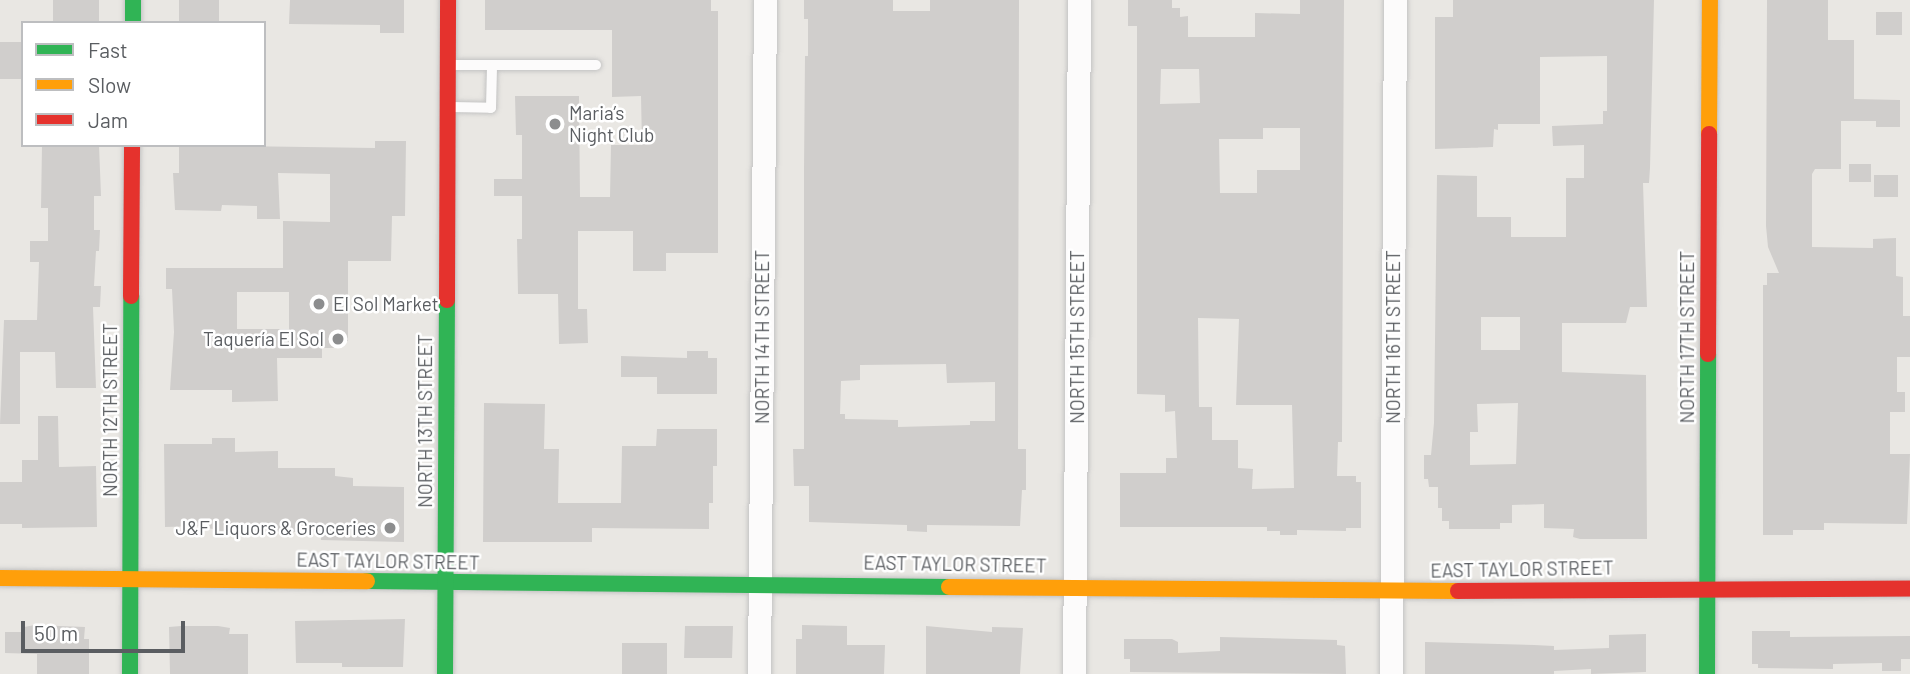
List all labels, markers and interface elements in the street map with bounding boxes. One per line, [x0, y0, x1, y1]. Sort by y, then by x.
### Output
legend [21, 21, 266, 147]
text: Fast [88, 37, 128, 62]
text: Slow [88, 72, 131, 97]
place label: Maria’s Night Club [569, 102, 654, 146]
text: Jam [88, 107, 128, 132]
marker: Maria’s Night Club [547, 116, 563, 132]
street label: NORTH 14TH STREET [751, 250, 773, 424]
street label: NORTH 15TH STREET [1066, 250, 1088, 424]
street label: NORTH 16TH STREET [1382, 250, 1404, 424]
street label: NORTH 17TH STREET [1676, 251, 1698, 423]
place label: El Sol Market [333, 293, 439, 315]
marker: El Sol Market [311, 296, 327, 312]
street label: NORTH 12TH STREET [99, 323, 121, 497]
place label: Taquería El Sol [203, 328, 324, 350]
marker: Taquería El Sol [330, 331, 346, 347]
street label: NORTH 13TH STREET [414, 334, 436, 508]
place label: J&F Liquors & Groceries [176, 517, 376, 539]
marker: J&F Liquors & Groceries [382, 520, 398, 536]
street label: EAST TAYLOR STREET [296, 548, 480, 574]
street label: EAST TAYLOR STREET [863, 551, 1047, 577]
street label: EAST TAYLOR STREET [1430, 556, 1614, 582]
scale bar [24, 608, 189, 652]
text: 50 m [34, 620, 78, 645]

